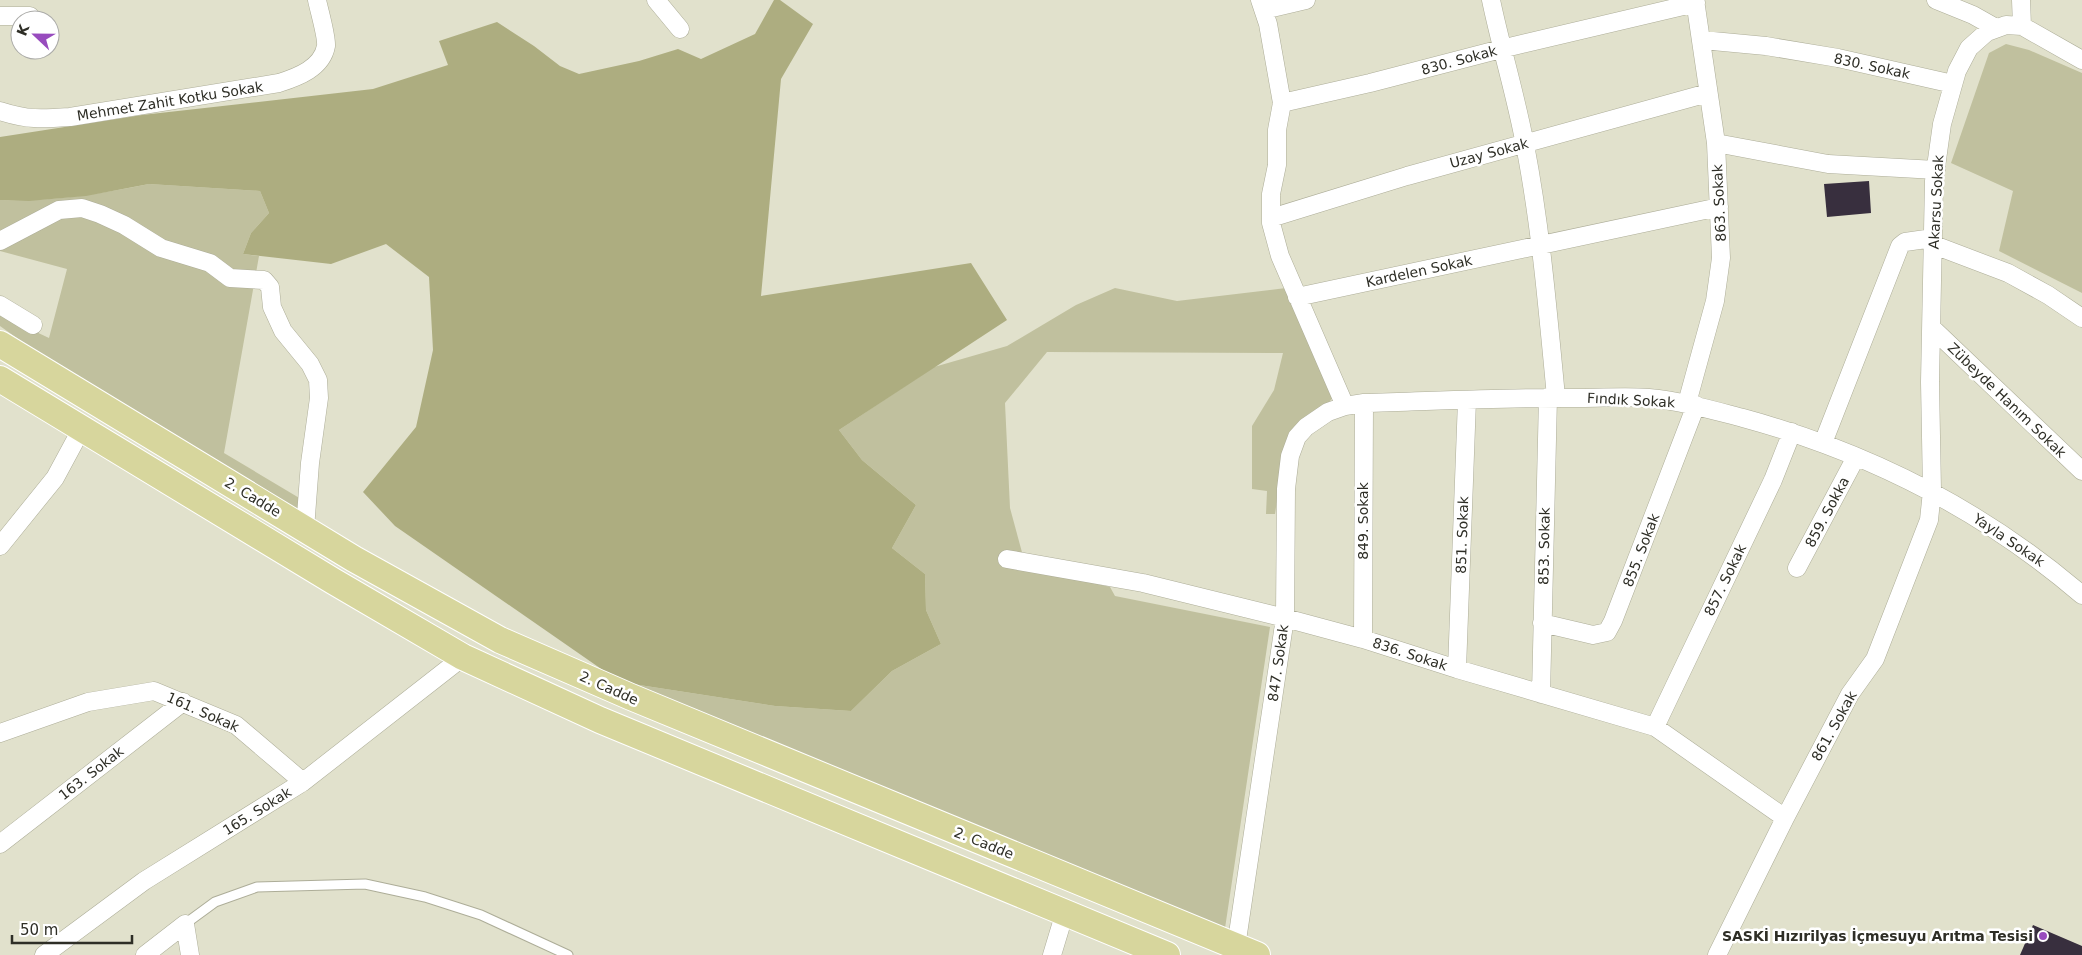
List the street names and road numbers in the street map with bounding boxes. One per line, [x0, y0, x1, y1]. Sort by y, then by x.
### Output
street label: 830. Sokak [1419, 42, 1499, 78]
street label: 830. Sokak [1832, 50, 1912, 82]
street label: Mehmet Zahit Kotku Sokak [76, 78, 265, 124]
street label: Uzay Sokak [1448, 135, 1531, 171]
street label: Akarsu Sokak [1926, 154, 1947, 250]
street label: 863. Sokak [1709, 163, 1729, 242]
street label: Kardelen Sokak [1364, 252, 1475, 290]
street label: Zübeyde Hanım Sokak [1945, 339, 2070, 461]
street label: Fındık Sokak [1587, 390, 1676, 410]
street label: 2. Cadde [222, 474, 284, 520]
street label: 859. Sokka [1802, 474, 1852, 550]
street label: 849. Sokak [1355, 481, 1371, 560]
street label: 851. Sokak [1453, 495, 1471, 574]
street label: 853. Sokak [1535, 506, 1553, 585]
street label: 855. Sokak [1620, 510, 1663, 589]
street label: Yayla Sokak [1970, 510, 2048, 570]
street label: 857. Sokak [1701, 541, 1750, 618]
street label: 847. Sokak [1265, 623, 1291, 703]
street label: 836. Sokak [1371, 634, 1450, 674]
street label: 2. Cadde [577, 668, 641, 708]
street label: 861. Sokak [1808, 687, 1860, 764]
street label: 161. Sokak [164, 689, 243, 735]
street label: 163. Sokak [55, 742, 127, 803]
street label: 165. Sokak [220, 783, 295, 838]
street label: 2. Cadde [952, 824, 1016, 862]

